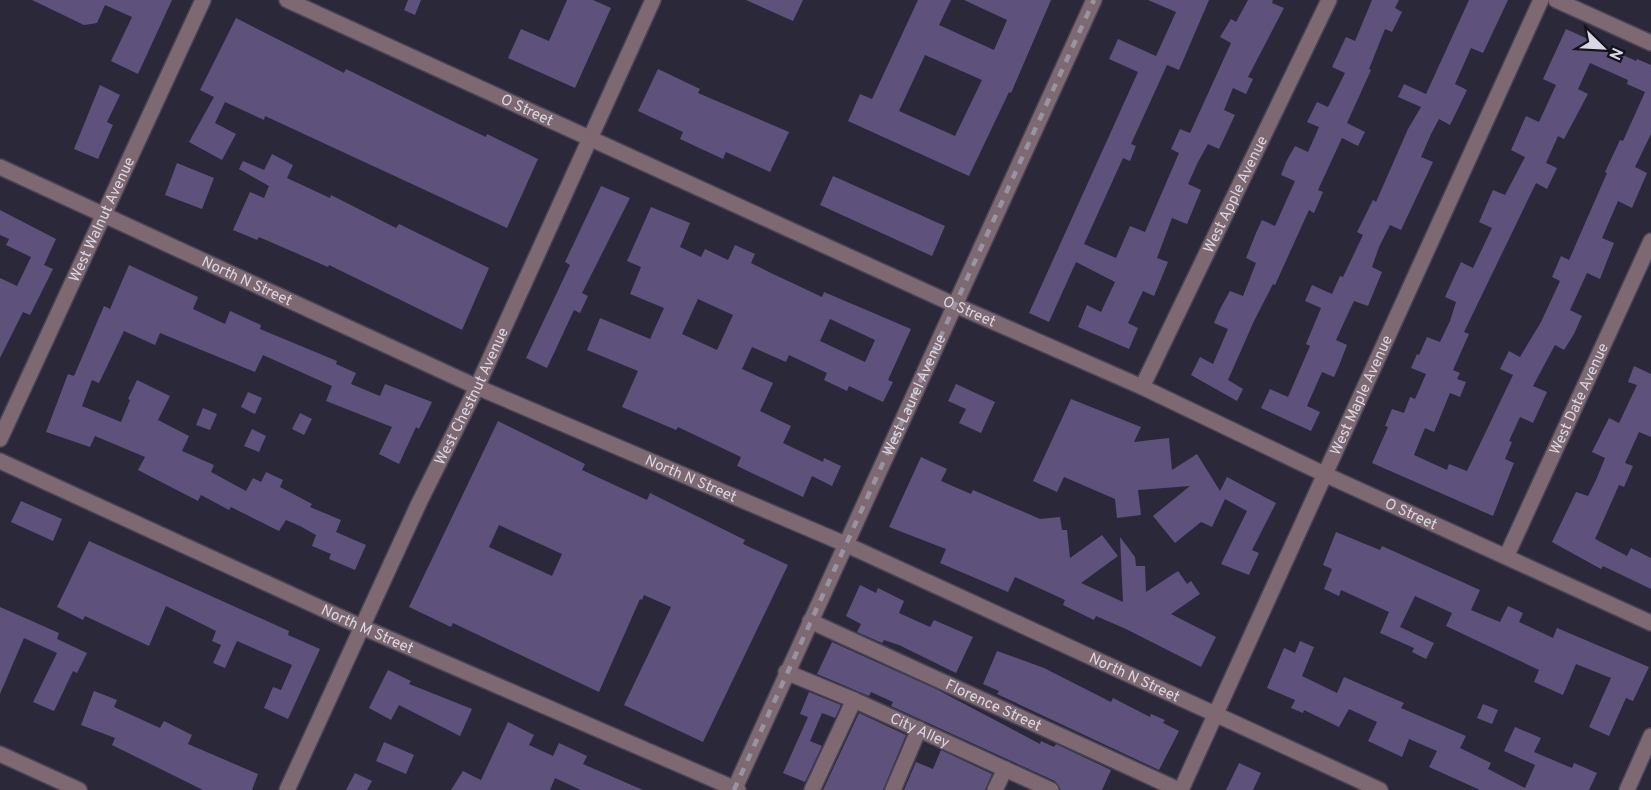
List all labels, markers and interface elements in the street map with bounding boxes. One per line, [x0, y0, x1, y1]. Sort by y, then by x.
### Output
north arrow [1573, 18, 1633, 78]
text: N [1603, 44, 1626, 63]
street label: O Street [497, 91, 556, 131]
street label: West Apple Avenue [1200, 133, 1273, 257]
street label: West Walnut Avenue [66, 154, 140, 286]
street label: North N Street [198, 253, 295, 311]
street label: O Street [939, 293, 998, 333]
street label: West Chestnut Avenue [431, 325, 514, 469]
street label: West Laurel Avenue [879, 332, 951, 460]
street label: West Maple Avenue [1327, 333, 1398, 459]
street label: West Date Avenue [1546, 340, 1614, 458]
street label: North N Street [642, 452, 739, 508]
street label: O Street [1381, 495, 1440, 535]
street label: North M Street [318, 601, 416, 659]
street label: North N Street [1085, 649, 1182, 708]
street label: Florence Street [942, 676, 1044, 737]
street label: City Alley [886, 710, 952, 753]

